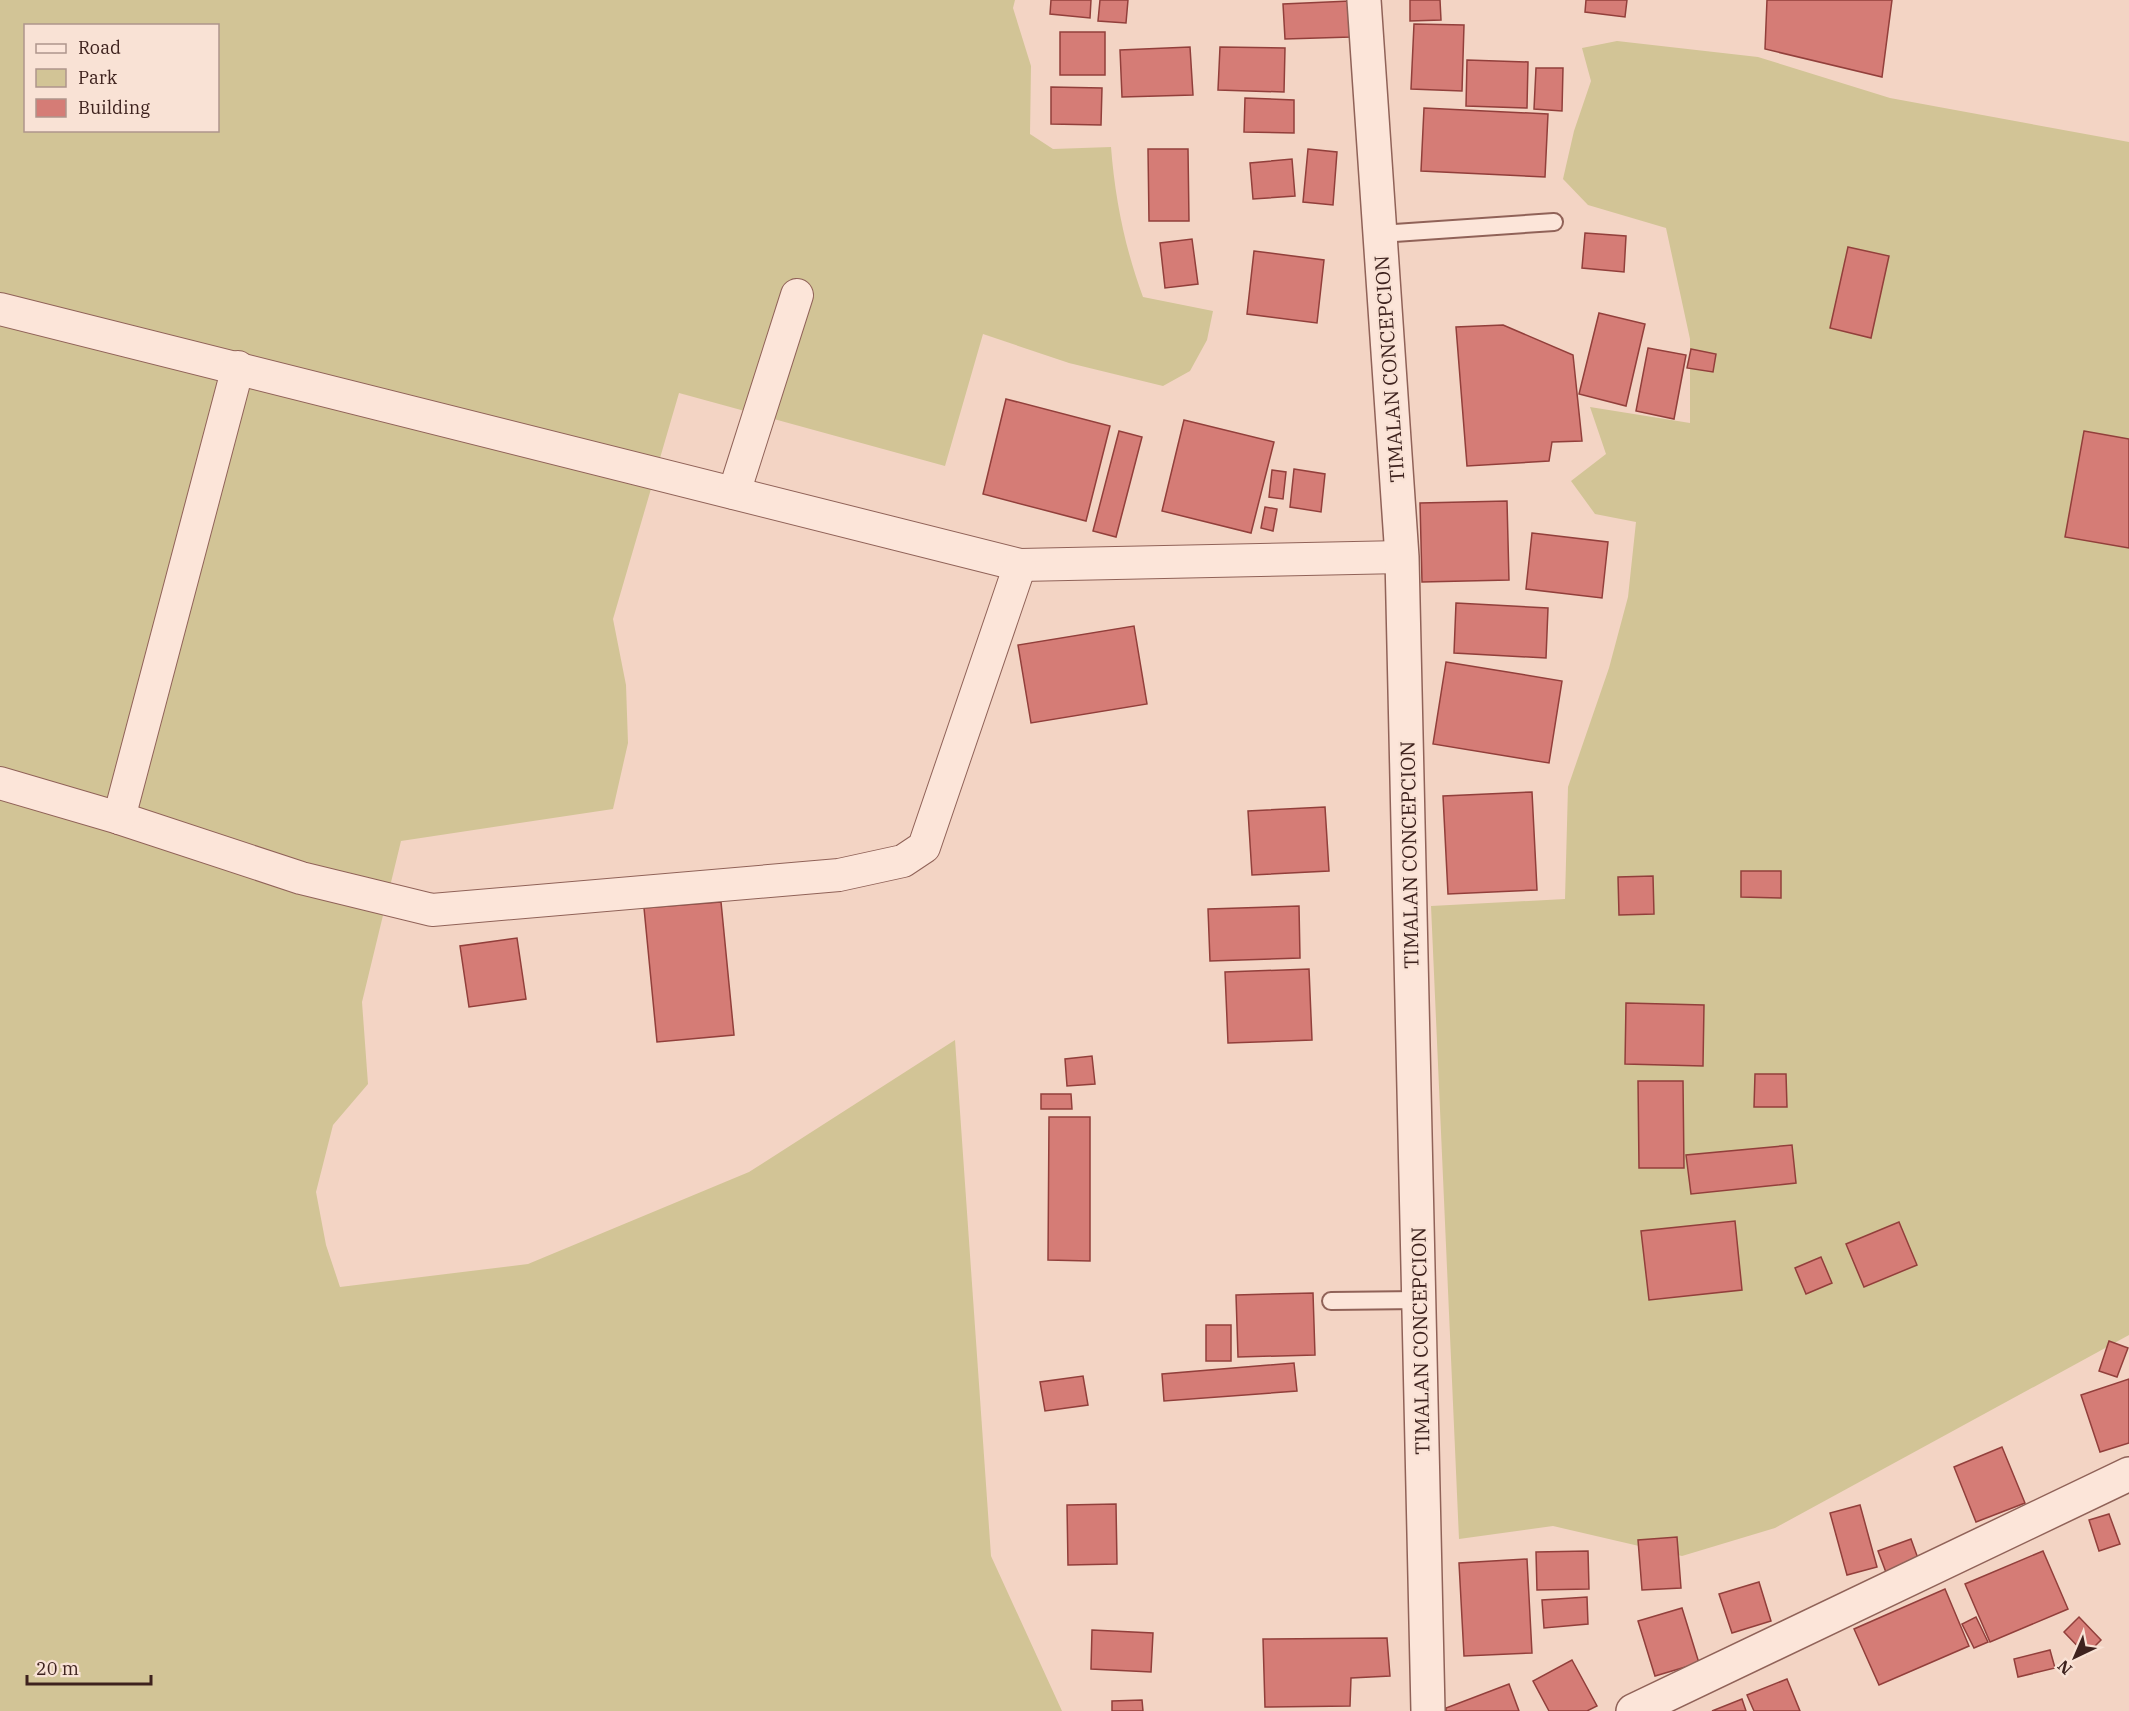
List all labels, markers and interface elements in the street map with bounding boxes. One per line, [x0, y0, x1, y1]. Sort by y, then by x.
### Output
legend [24, 24, 219, 132]
text: Road [78, 36, 121, 59]
text: Park [78, 66, 118, 89]
text: Building [78, 96, 150, 119]
street label: TIMALAN CONCEPCION [1368, 254, 1410, 484]
street label: TIMALAN CONCEPCION [1394, 741, 1424, 969]
street label: TIMALAN CONCEPCION [1405, 1227, 1435, 1455]
north arrow [2045, 1627, 2105, 1687]
scale bar [27, 1648, 152, 1686]
text: N [2053, 1656, 2076, 1679]
text: 20 m [36, 1657, 79, 1680]

